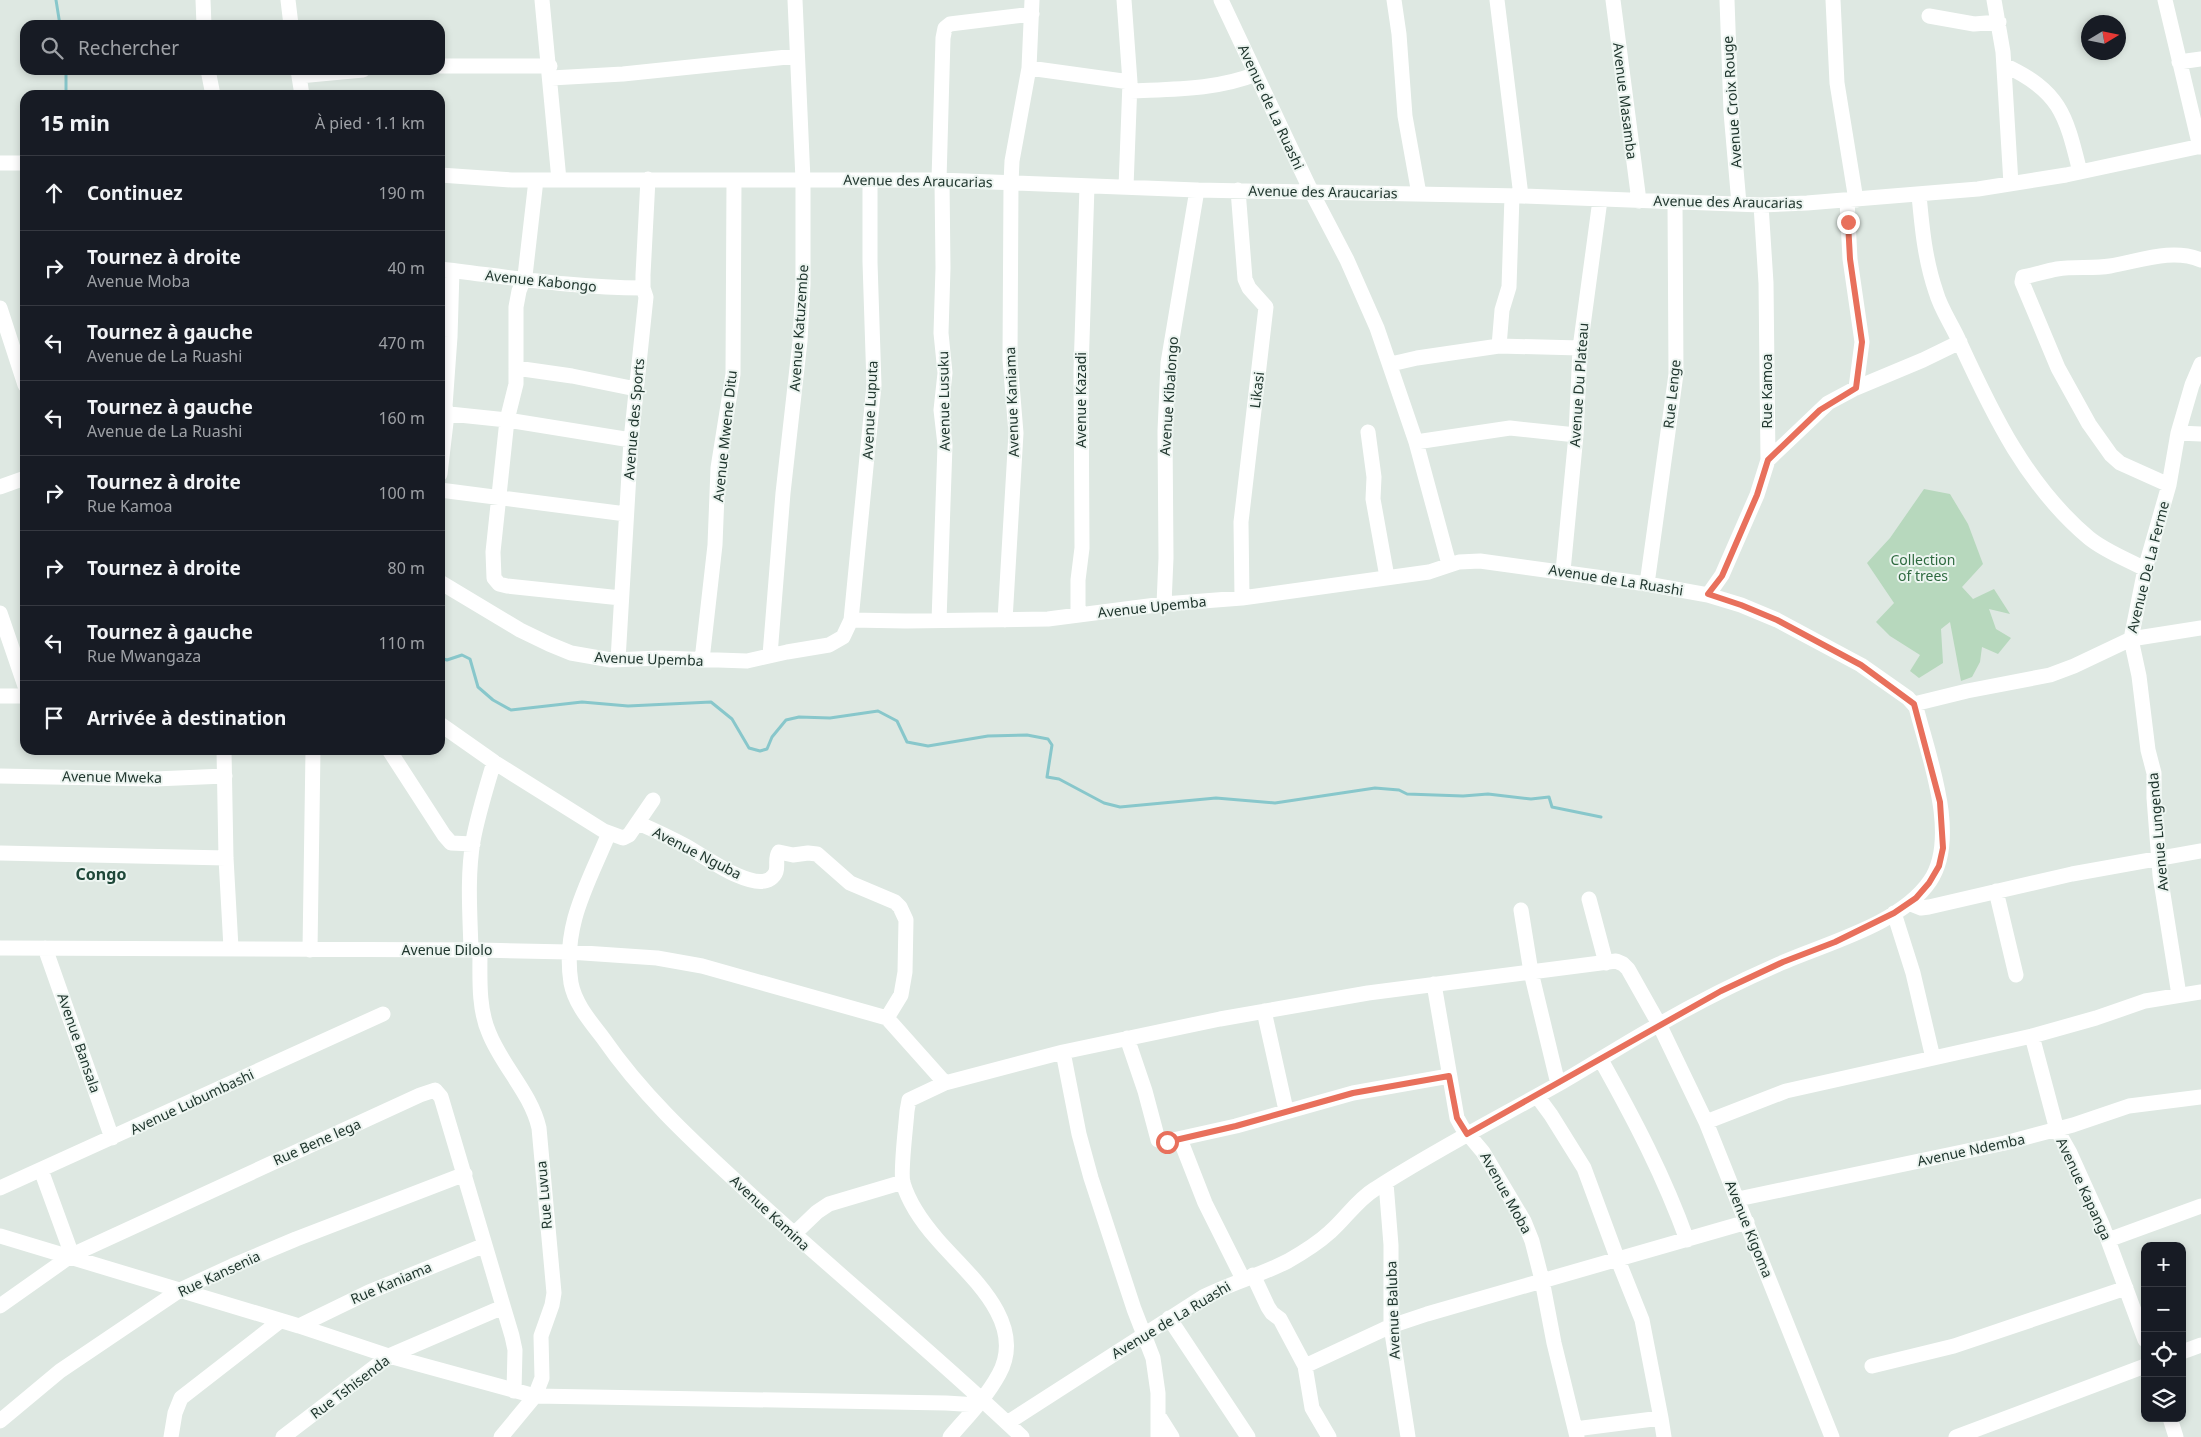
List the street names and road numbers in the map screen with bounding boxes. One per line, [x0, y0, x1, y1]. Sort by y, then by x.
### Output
street label: Avenue Croix Rouge [1717, 35, 1746, 169]
street label: Avenue de La Ruashi [1234, 41, 1309, 172]
street label: Avenue Masamba [1609, 41, 1642, 160]
street label: Avenue des Araucarias [843, 170, 993, 191]
street label: Avenue des Araucarias [1248, 181, 1398, 202]
street label: Avenue des Araucarias [1653, 191, 1803, 212]
street label: Avenue Katuzembe [785, 264, 812, 392]
street label: Avenue Kabongo [484, 265, 598, 296]
street label: Avenue Du Plateau [1565, 322, 1592, 448]
street label: Avenue Kibalongo [1155, 336, 1182, 456]
street label: Avenue Kaniama [1000, 347, 1023, 458]
street label: Avenue Lusuku [933, 351, 954, 451]
street label: Avenue Kazadi [1071, 352, 1090, 448]
street label: Rue Kamoa [1757, 354, 1776, 428]
street label: Avenue des Sports [619, 357, 648, 481]
street label: Rue Lenge [1658, 358, 1685, 429]
street label: Avenue Luputa [857, 360, 882, 460]
street label: Avenue Mwene Ditu [708, 369, 741, 503]
street label: Likasi [1245, 371, 1268, 409]
street label: Avenue De La Ferme [2122, 499, 2173, 635]
street label: Avenue de La Ruashi [1547, 559, 1685, 600]
street label: Avenue Upemba [1097, 591, 1207, 622]
street label: Avenue Upemba [594, 647, 704, 670]
street label: Avenue Mweka [62, 766, 162, 787]
street label: Avenue Lungenda [2143, 772, 2172, 892]
street label: Avenue Nguba [650, 822, 745, 883]
street label: Avenue Dilolo [402, 940, 492, 959]
street label: Avenue Bansala [53, 990, 105, 1095]
street label: Avenue Lubumbashi [127, 1064, 257, 1139]
street label: Rue Bene lega [270, 1114, 364, 1169]
street label: Avenue Ndemba [1915, 1129, 2026, 1170]
street label: Avenue Kapanga [2052, 1135, 2116, 1243]
street label: Avenue Moba [1476, 1149, 1537, 1237]
street label: Rue Luvua [531, 1160, 556, 1230]
street label: Avenue Kamina [726, 1171, 814, 1255]
street label: Avenue Kigoma [1721, 1177, 1778, 1280]
street label: Rue Kansenia [175, 1246, 263, 1301]
street label: Rue Kaniama [347, 1257, 434, 1308]
street label: Avenue Baluba [1381, 1260, 1404, 1360]
street label: Avenue de La Ruashi [1108, 1276, 1234, 1363]
street label: Rue Tshisenda [306, 1351, 393, 1423]

